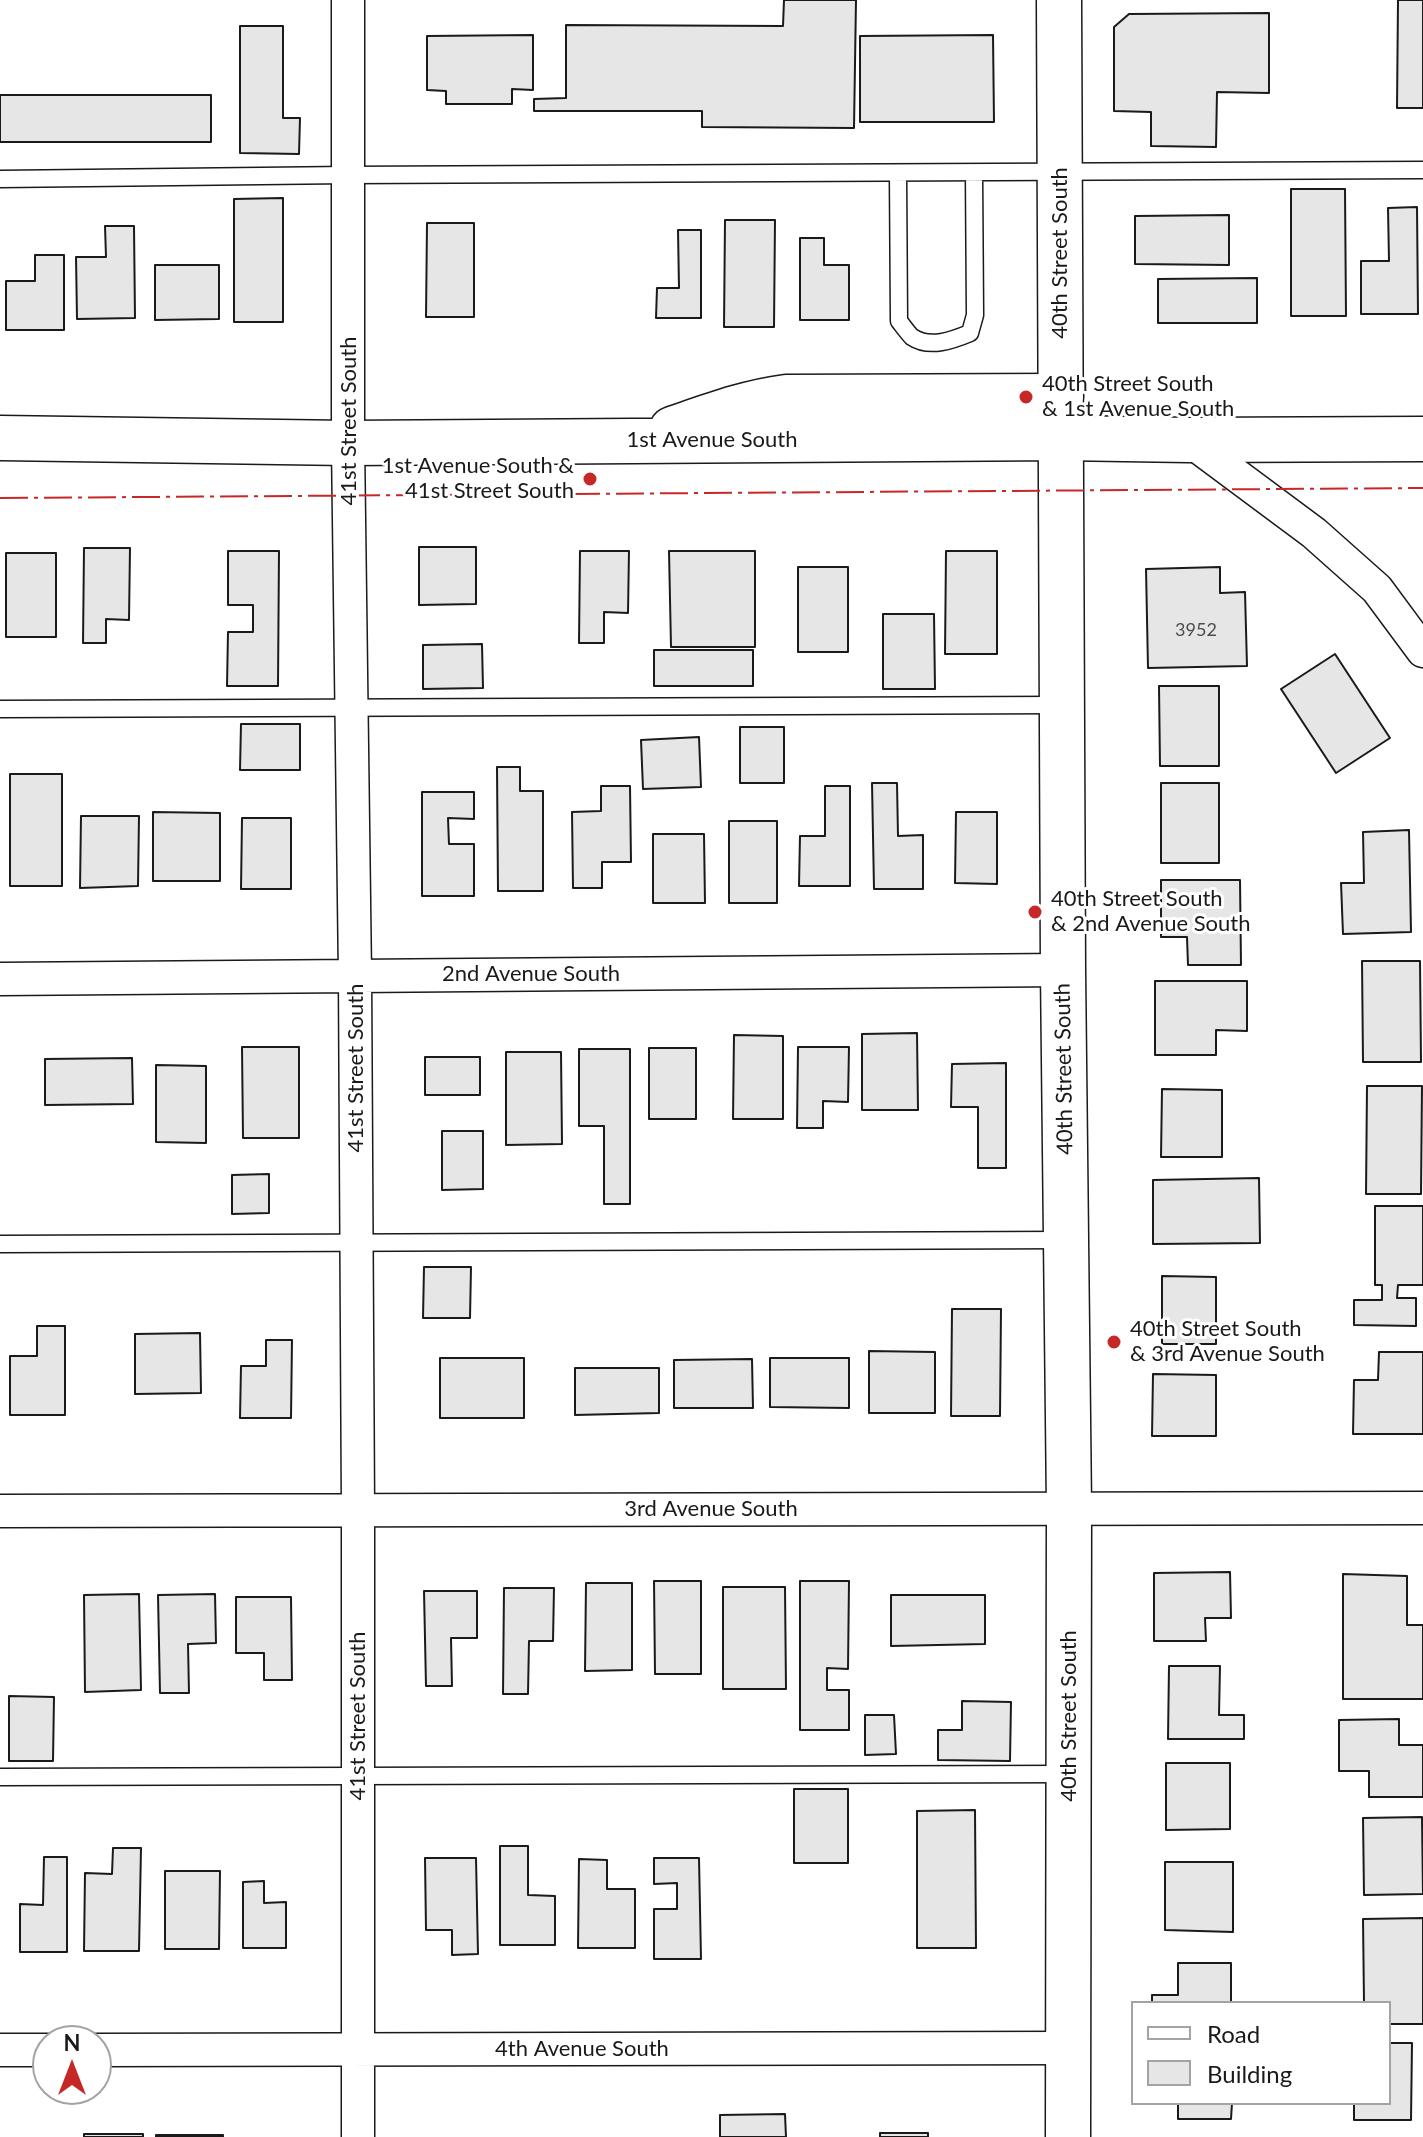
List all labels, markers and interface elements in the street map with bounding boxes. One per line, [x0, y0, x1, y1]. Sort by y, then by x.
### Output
street label: 40th Street South [1047, 167, 1073, 339]
street label: 41st Street South [336, 337, 362, 505]
place label: 40th Street South & 1st Avenue South [1042, 371, 1234, 422]
marker: 40th Street South & 1st Avenue South [1017, 388, 1035, 406]
street label: 1st Avenue South [626, 427, 798, 453]
place label: 1st Avenue South & 41st Street South [382, 453, 574, 504]
marker: 1st Avenue South & 41st Street South [581, 470, 599, 488]
house number: 3952 [1175, 619, 1217, 641]
place label: 40th Street South & 2nd Avenue South [1051, 886, 1251, 938]
marker: 40th Street South & 2nd Avenue South [1026, 903, 1044, 921]
street label: 2nd Avenue South [442, 961, 620, 987]
street label: 40th Street South [1049, 983, 1079, 1155]
street label: 41st Street South [343, 984, 369, 1152]
place label: 40th Street South & 3rd Avenue South [1130, 1316, 1325, 1368]
marker: 40th Street South & 3rd Avenue South [1105, 1333, 1123, 1351]
street label: 3rd Avenue South [624, 1496, 798, 1522]
street label: 40th Street South [1056, 1630, 1082, 1802]
street label: 41st Street South [345, 1632, 371, 1800]
legend [1131, 2001, 1391, 2105]
text: Road [1207, 2019, 1260, 2048]
north arrow [32, 2025, 112, 2105]
text: N [64, 2029, 80, 2056]
street label: 4th Avenue South [495, 2036, 669, 2062]
text: Building [1207, 2059, 1292, 2088]

